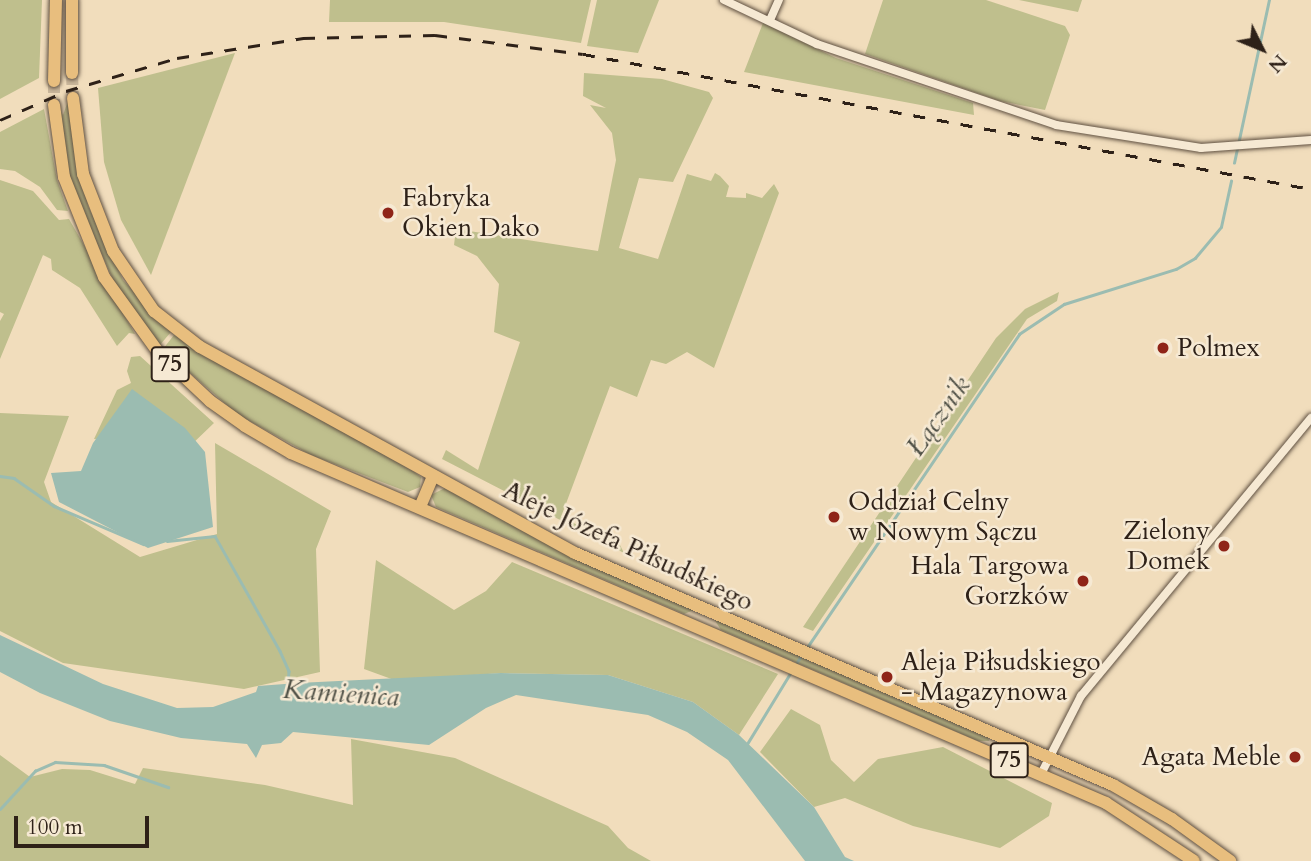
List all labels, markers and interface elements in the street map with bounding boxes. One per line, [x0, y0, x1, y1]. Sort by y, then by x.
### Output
north arrow [1227, 14, 1297, 84]
text: N [1262, 48, 1292, 78]
place label: Fabryka Okien Dako [402, 182, 540, 244]
marker: Fabryka Okien Dako [380, 205, 396, 221]
place label: Polmex [1177, 332, 1260, 364]
marker: Polmex [1155, 340, 1171, 356]
road number: 75 [149, 344, 191, 384]
water label: Łącznik [898, 370, 978, 462]
street label: Aleje Józefa Piłsudskiego [498, 474, 758, 618]
place label: Oddział Celny w Nowym Sączu [848, 486, 1037, 548]
marker: Oddział Celny w Nowym Sączu [826, 509, 842, 525]
place label: Zielony Domek [1123, 515, 1210, 576]
marker: Zielony Domek [1216, 538, 1232, 554]
place label: Hala Targowa Gorzków [911, 550, 1069, 612]
marker: Hala Targowa Gorzków [1075, 573, 1091, 589]
place label: Aleja Piłsudskiego - Magazynowa [901, 646, 1101, 708]
marker: Aleja Piłsudskiego - Magazynowa [879, 669, 895, 685]
water label: Kamienica [282, 672, 400, 714]
road number: 75 [988, 740, 1030, 780]
place label: Agata Meble [1142, 741, 1281, 773]
marker: Agata Meble [1287, 749, 1303, 765]
scale bar [18, 802, 152, 846]
text: 100 m [27, 813, 83, 842]

